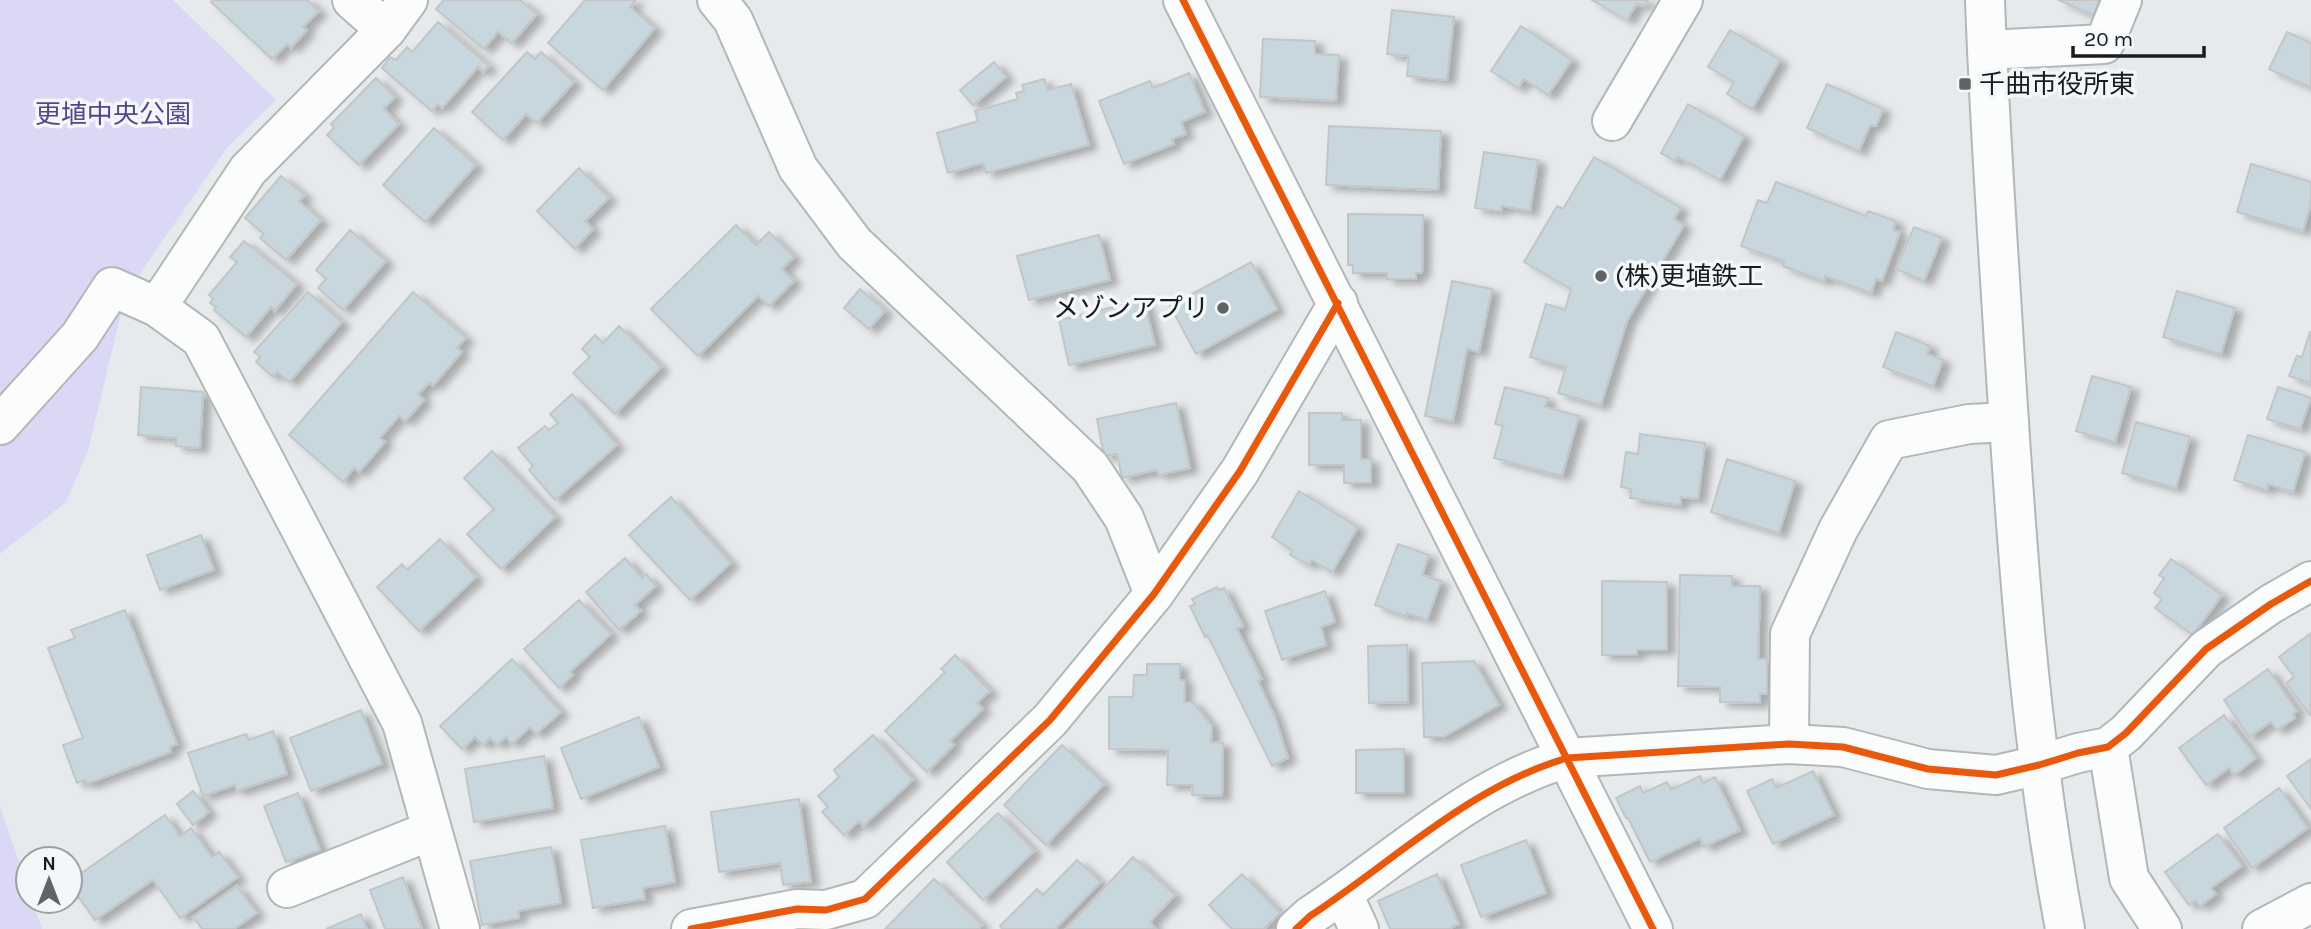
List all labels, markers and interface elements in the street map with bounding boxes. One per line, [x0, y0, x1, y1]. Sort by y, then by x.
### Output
scale bar [2073, 14, 2204, 58]
text: 20 m [2084, 27, 2133, 51]
place label: 千曲市役所東 [1979, 69, 2135, 100]
marker: 千曲市役所東 [1957, 76, 1973, 92]
park label: 更埴中央公園 [35, 99, 191, 130]
place label: (株)更埴鉄工 [1615, 261, 1764, 292]
marker: (株)更埴鉄工 [1593, 268, 1609, 284]
place label: メゾンアプリ [1053, 293, 1209, 324]
marker: メゾンアプリ [1215, 300, 1231, 316]
north arrow [14, 845, 84, 915]
text: N [42, 853, 56, 875]

